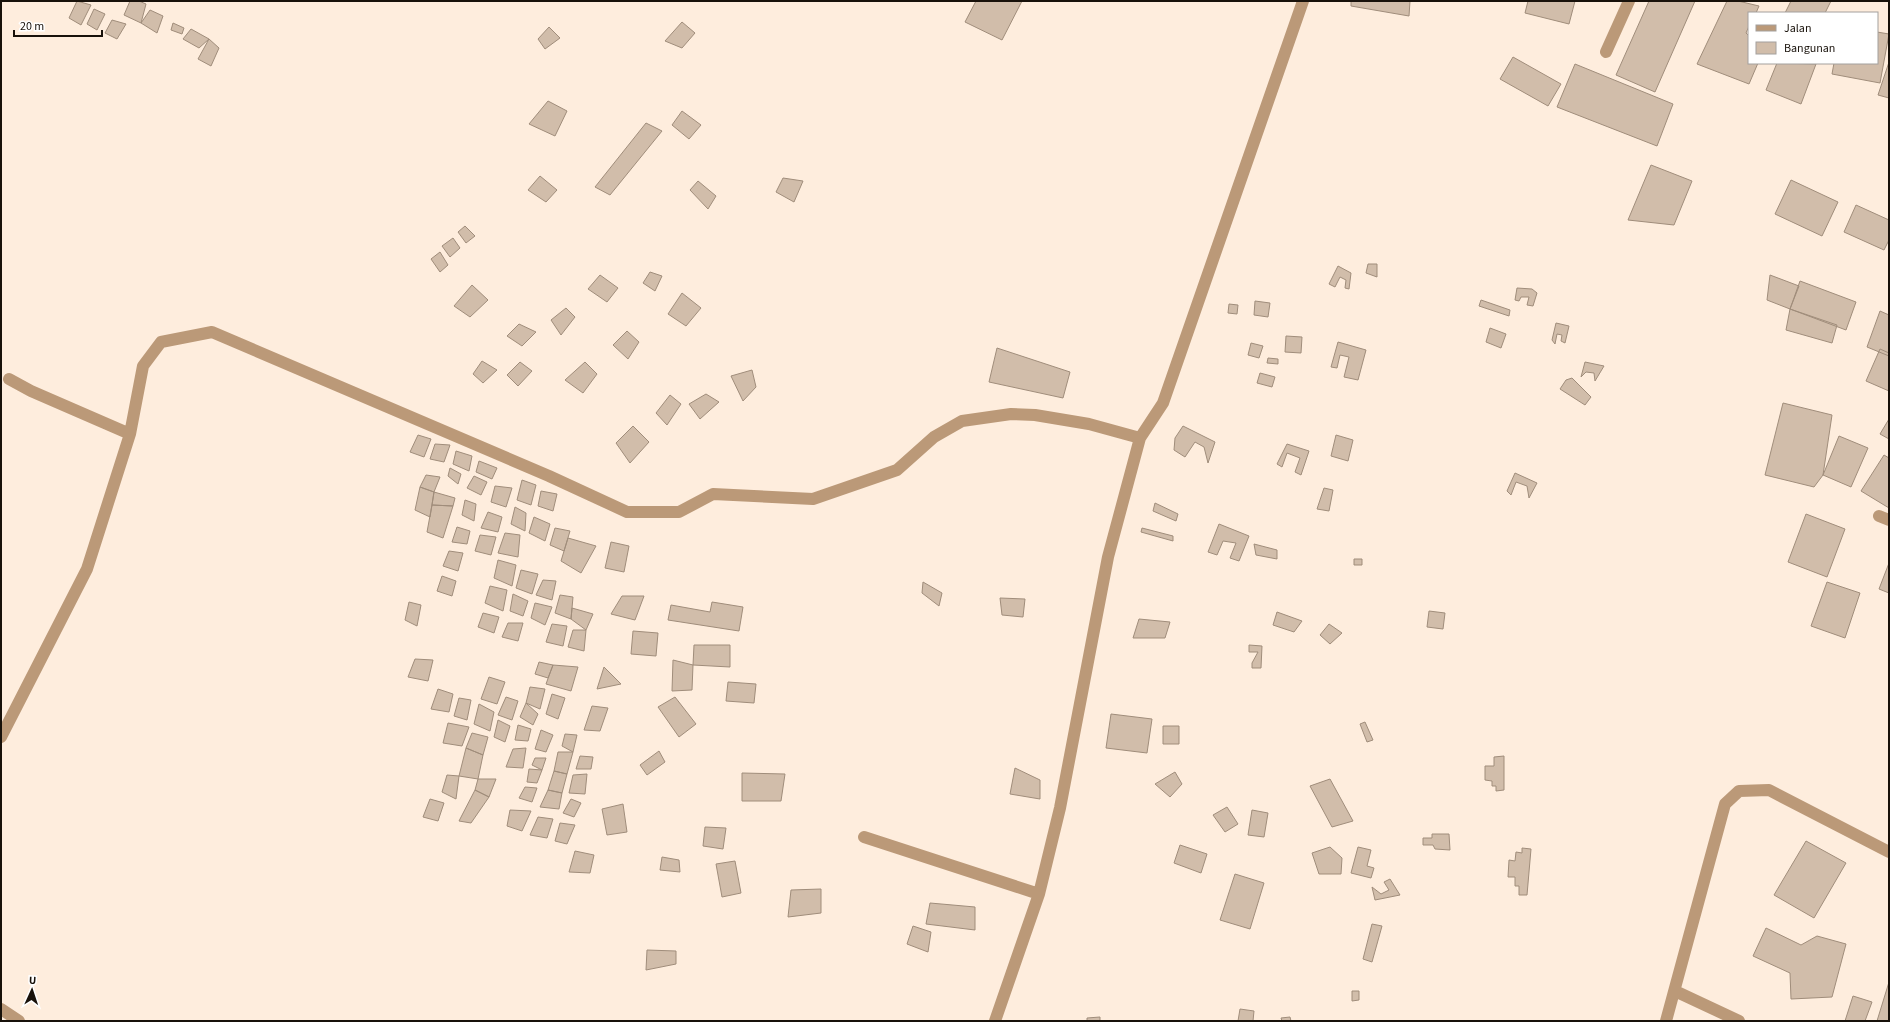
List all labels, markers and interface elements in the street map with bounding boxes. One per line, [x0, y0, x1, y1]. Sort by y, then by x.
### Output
scale bar [14, 12, 102, 38]
legend [1748, 12, 1878, 64]
text: 20 m [20, 18, 44, 35]
text: Jalan [1784, 20, 1811, 37]
text: Bangunan [1784, 40, 1835, 57]
north arrow [12, 970, 52, 1010]
text: U [28, 973, 37, 988]

